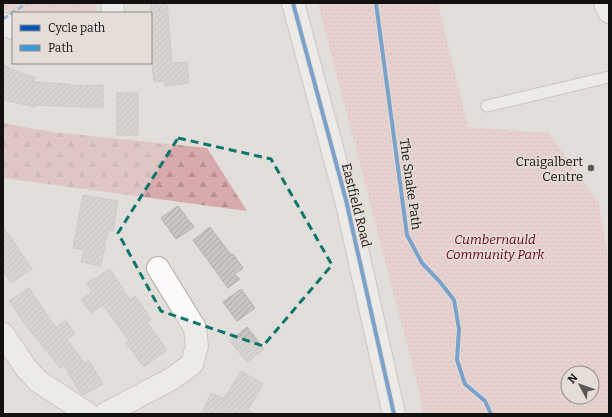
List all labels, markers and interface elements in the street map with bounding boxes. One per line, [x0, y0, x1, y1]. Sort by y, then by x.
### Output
legend [12, 12, 152, 64]
text: Cycle path [48, 21, 106, 35]
text: Path [48, 41, 74, 55]
street label: The Snake Path [397, 138, 424, 231]
place label: Craigalbert Centre [516, 154, 583, 184]
street label: Eastfield Road [339, 162, 374, 249]
marker: Craigalbert Centre [586, 163, 596, 173]
park label: Cumbernauld Community Park [446, 232, 545, 262]
north arrow [560, 365, 600, 405]
text: N [565, 371, 581, 386]

